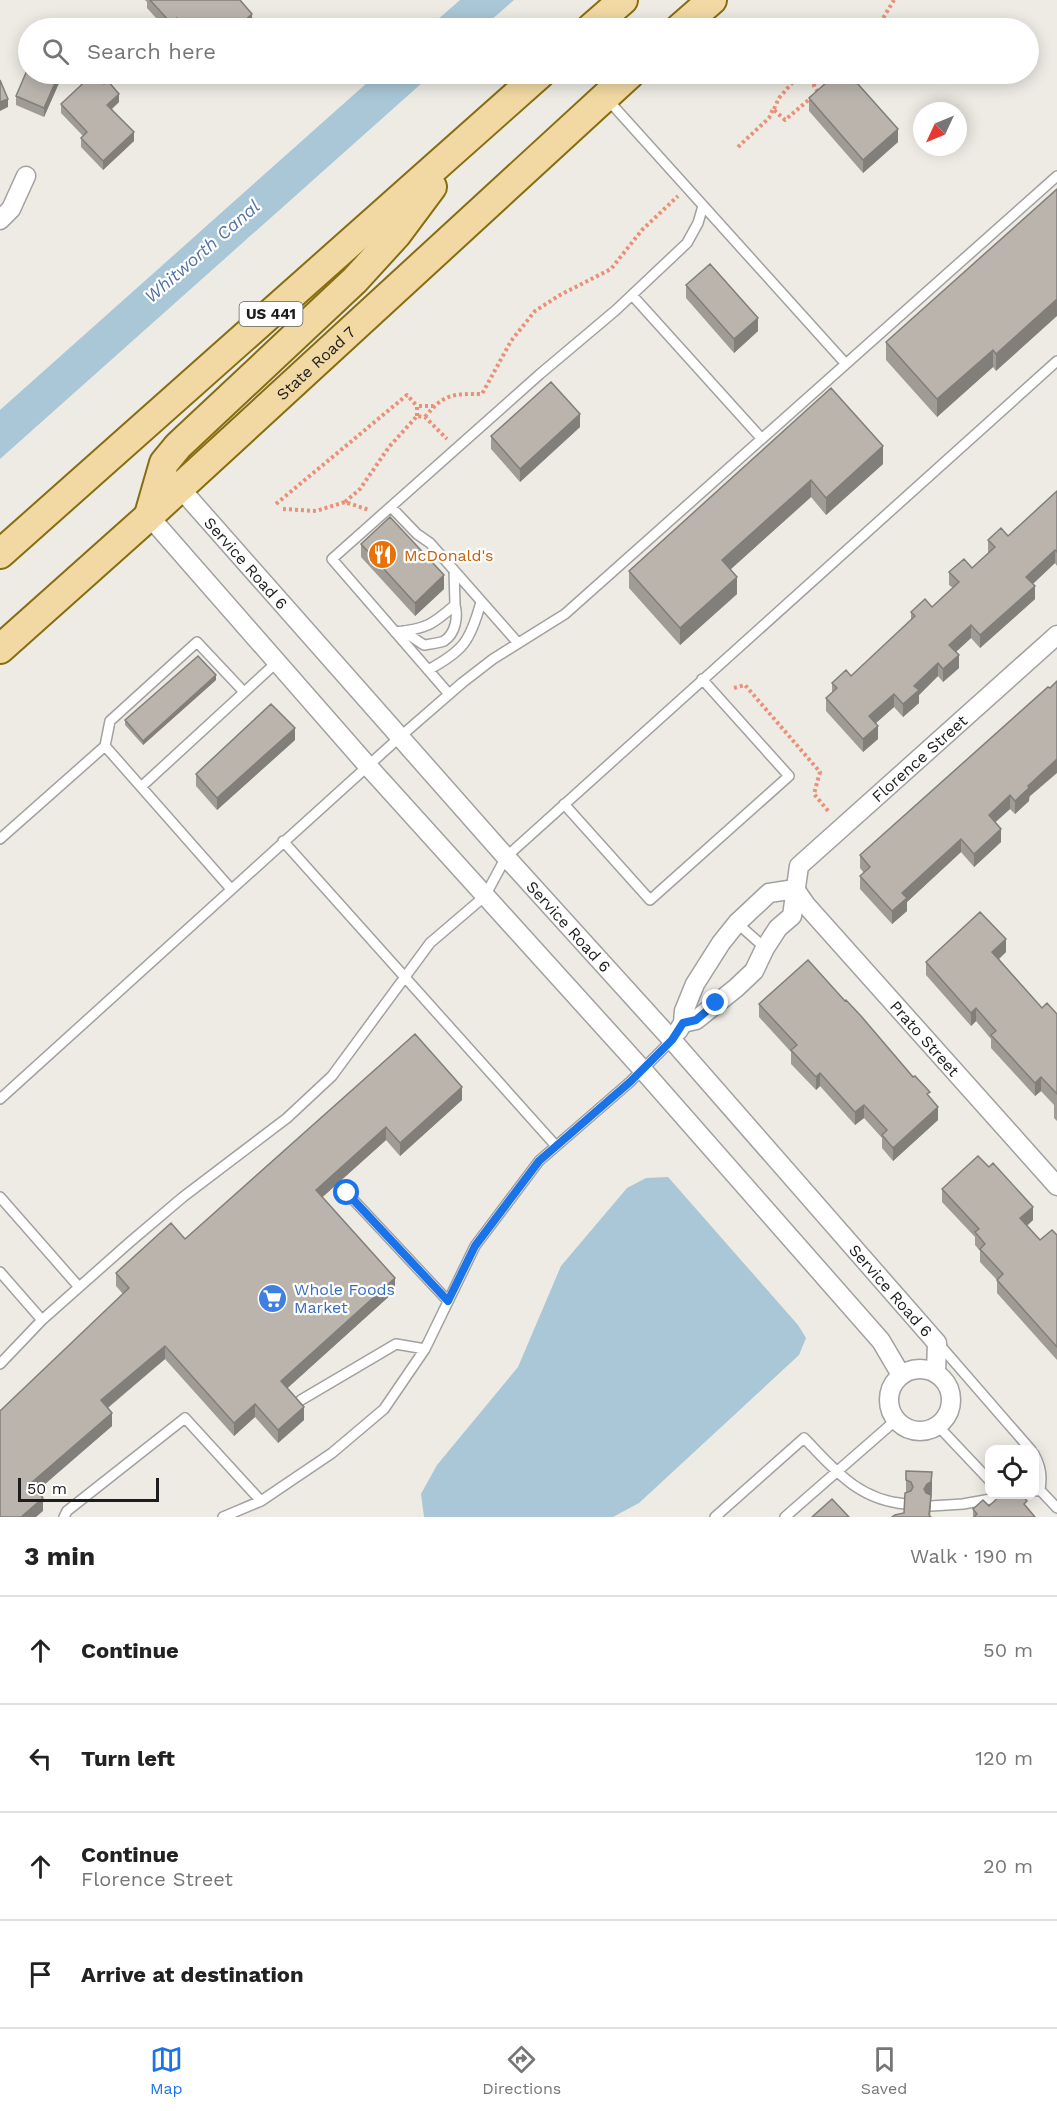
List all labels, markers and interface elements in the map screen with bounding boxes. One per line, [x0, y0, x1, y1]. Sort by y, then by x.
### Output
search box [18, 18, 1039, 84]
icon: search [39, 35, 72, 68]
text: Search here [87, 39, 216, 64]
north arrow [913, 102, 967, 156]
water label: Whitworth Canal [140, 195, 264, 307]
road number: US 441 [240, 302, 302, 326]
street label: State Road 7 [272, 322, 359, 404]
street label: Service Road 6 [200, 513, 292, 613]
restaurant icon: McDonald's [367, 539, 399, 571]
place label: McDonald's [404, 546, 494, 565]
street label: Florence Street [868, 711, 971, 806]
street label: Service Road 6 [523, 877, 615, 976]
route end [702, 989, 728, 1015]
street label: Prato Street [886, 996, 964, 1080]
route start [333, 1179, 359, 1205]
street label: Service Road 6 [845, 1240, 936, 1340]
place label: Whole Foods Market [294, 1280, 395, 1317]
supermarket icon: Whole Foods Market [257, 1282, 289, 1314]
map controls [985, 1445, 1039, 1499]
button: locate [985, 1445, 1039, 1499]
scale bar [18, 1475, 159, 1502]
text: 50 m [27, 1479, 67, 1498]
text: 3 min [24, 1541, 95, 1571]
text: Walk · 190 m [910, 1544, 1033, 1568]
icon: ahead [24, 1634, 57, 1667]
text: Continue [81, 1638, 179, 1663]
text: 50 m [983, 1638, 1033, 1662]
icon: left [24, 1742, 57, 1775]
text: Turn left [81, 1746, 175, 1771]
text: 120 m [975, 1746, 1033, 1770]
text: Continue [81, 1842, 179, 1867]
icon: ahead [24, 1850, 57, 1883]
text: 20 m [983, 1854, 1033, 1878]
text: Florence Street [81, 1867, 233, 1891]
icon: arrive [24, 1958, 57, 1991]
text: Arrive at destination [81, 1962, 304, 1987]
tab: Map [150, 2043, 183, 2098]
tab: Directions [482, 2043, 561, 2098]
tab: Saved [861, 2043, 907, 2098]

